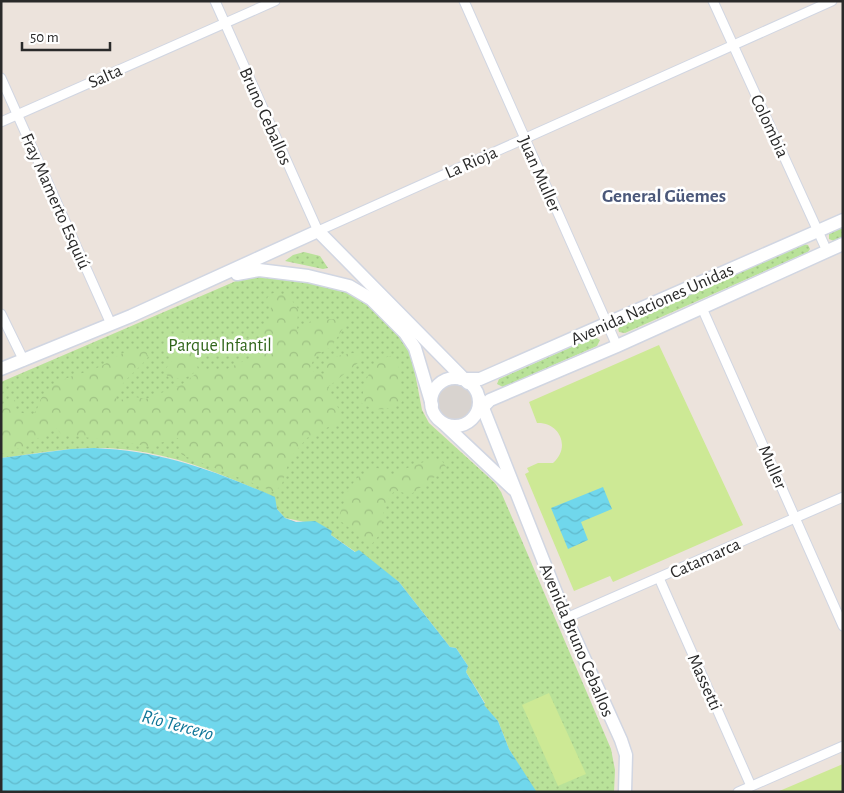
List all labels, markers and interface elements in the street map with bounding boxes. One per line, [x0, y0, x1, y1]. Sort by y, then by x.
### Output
scale bar [22, 20, 110, 52]
text: 50 m [30, 30, 59, 45]
street label: Salta [86, 62, 125, 92]
street label: Bruno Ceballos [236, 65, 295, 168]
street label: Colombia [747, 92, 791, 161]
street label: Fray Mamerto Esquiú [17, 131, 93, 272]
street label: Juan Muller [514, 134, 564, 215]
street label: La Rioja [443, 143, 500, 182]
district label: General Güemes [602, 187, 726, 206]
street label: Avenida Naciones Unidas [568, 261, 737, 349]
park label: Parque Infantil [168, 337, 272, 355]
street label: Muller [755, 443, 790, 492]
street label: Catamarca [668, 535, 743, 582]
street label: Avenida Bruno Ceballos [536, 561, 617, 720]
street label: Massetti [684, 651, 724, 713]
water label: Río Tercero [140, 707, 216, 744]

